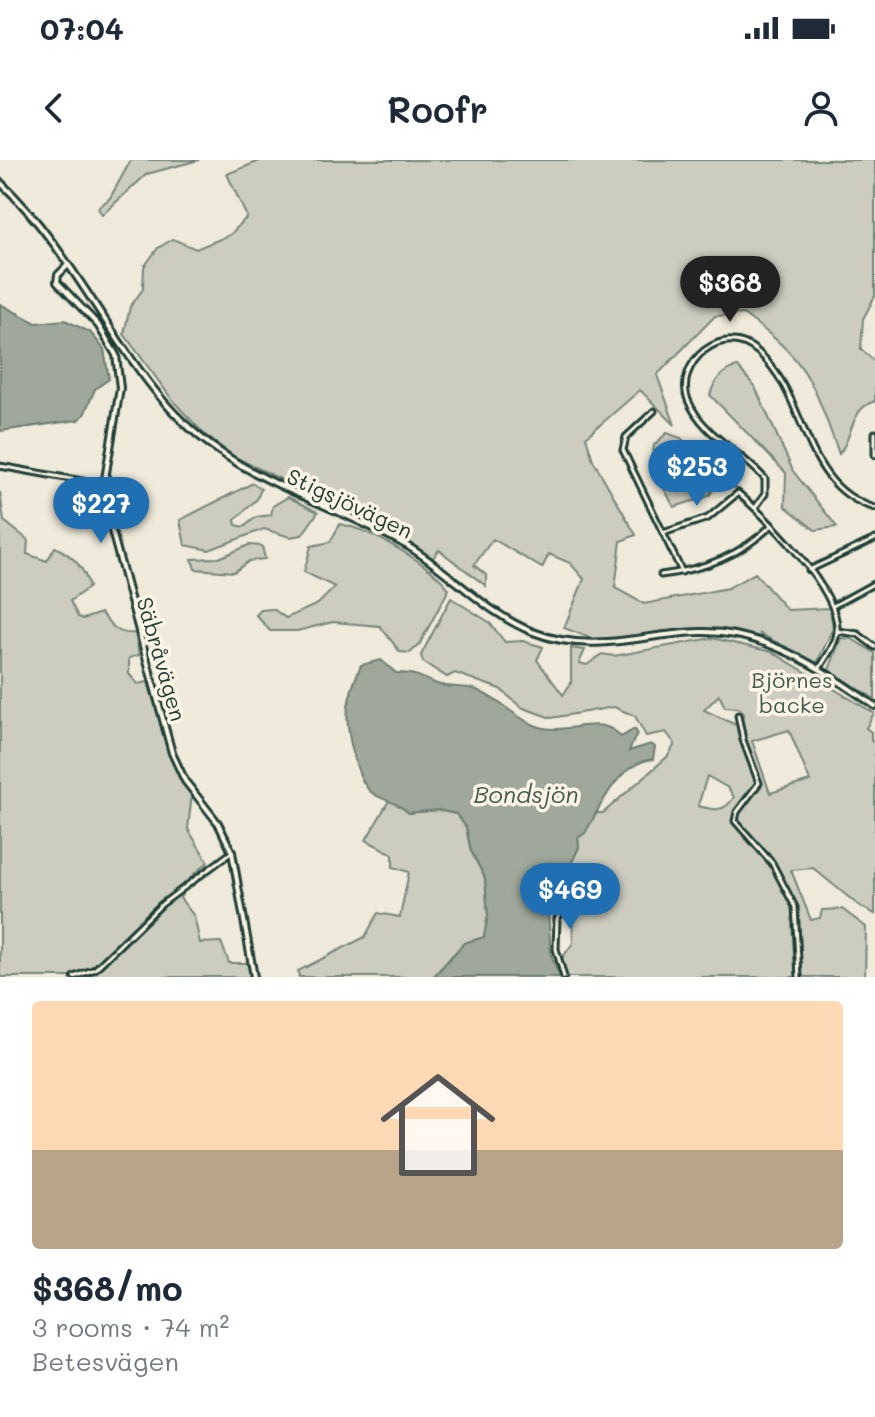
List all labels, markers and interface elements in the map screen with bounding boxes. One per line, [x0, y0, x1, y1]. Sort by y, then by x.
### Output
text: 07:04 [40, 8, 124, 48]
text: Roofr [387, 85, 488, 132]
icon: back [32, 86, 76, 130]
icon: person [799, 86, 843, 130]
pin: $368 [683, 256, 777, 324]
text: $368 [698, 265, 762, 299]
pin: $253 [650, 440, 744, 508]
text: $253 [666, 449, 728, 483]
street label: Stigsjövägen [282, 461, 418, 545]
pin: $227 [54, 477, 148, 545]
text: $227 [71, 486, 131, 520]
street label: Säbråvägen [130, 594, 194, 724]
park label: Björnes backe [751, 665, 833, 719]
water label: Bondsjön [474, 778, 578, 809]
pin: $469 [523, 863, 617, 931]
text: $469 [538, 872, 602, 906]
icon: home [366, 1053, 510, 1197]
text: $368/mo [32, 1265, 183, 1310]
text: 3 rooms · 74 m² [32, 1310, 229, 1344]
text: Betesvägen [32, 1344, 179, 1378]

